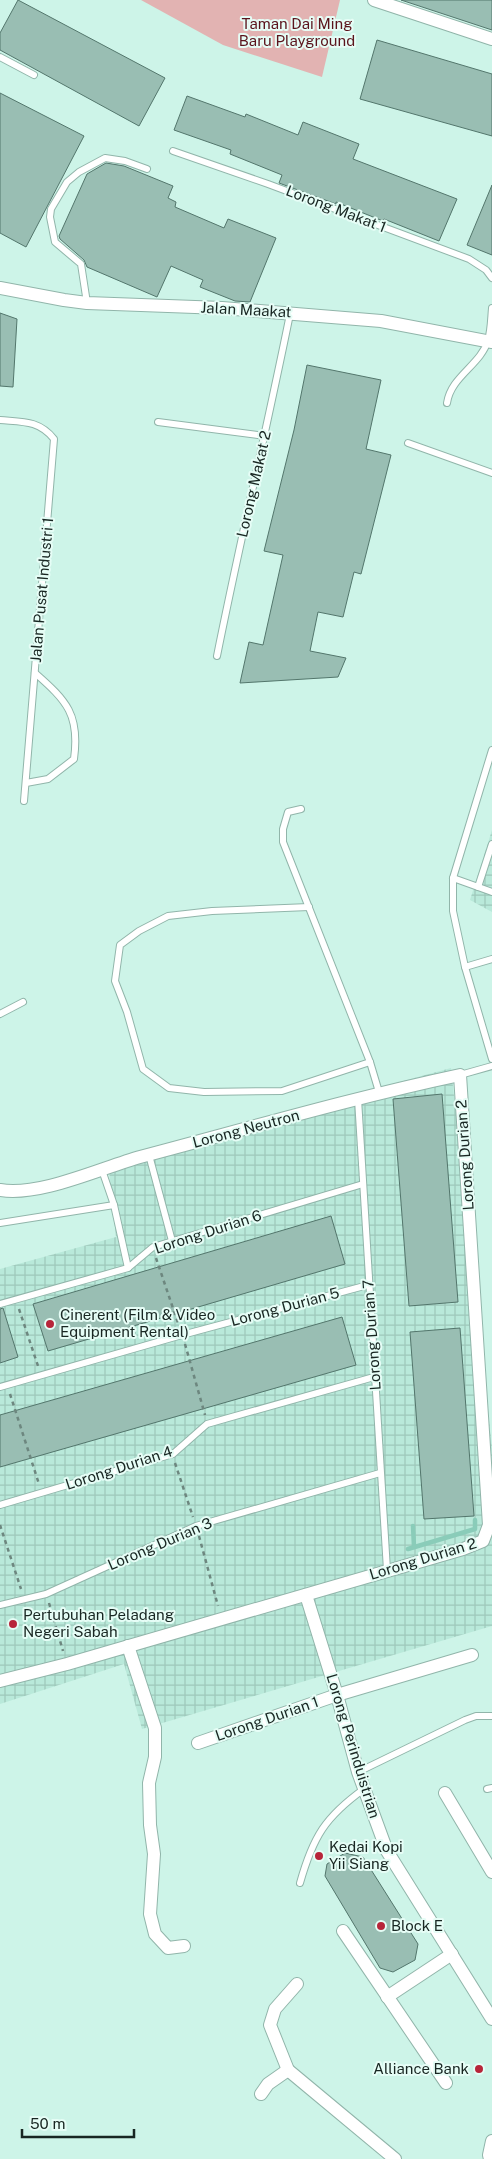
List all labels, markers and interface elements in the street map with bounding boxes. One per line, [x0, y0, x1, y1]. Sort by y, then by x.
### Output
park label: Taman Dai Ming Baru Playground [239, 15, 355, 49]
street label: Lorong Makat 1 [284, 182, 389, 235]
street label: Jalan Maakat [200, 299, 292, 320]
street label: Lorong Makat 2 [233, 429, 274, 539]
street label: Jalan Pusat Industri 1 [27, 517, 56, 663]
street label: Lorong Durian 2 [452, 1099, 477, 1211]
street label: Lorong Neutron [191, 1106, 301, 1151]
street label: Lorong Durian 6 [152, 1206, 263, 1257]
street label: Lorong Durian 7 [359, 1279, 384, 1391]
street label: Lorong Durian 5 [229, 1284, 341, 1329]
place label: Cinerent (Film & Video Equipment Rental) [60, 1306, 215, 1340]
marker: Cinerent (Film & Video Equipment Rental) [44, 1318, 56, 1330]
street label: Lorong Durian 4 [63, 1442, 175, 1493]
street label: Lorong Durian 3 [105, 1514, 214, 1573]
street label: Lorong Durian 2 [367, 1534, 478, 1583]
place label: Pertubuhan Peladang Negeri Sabah [23, 1606, 174, 1640]
marker: Pertubuhan Peladang Negeri Sabah [7, 1618, 19, 1630]
street label: Lorong Perinduistrian [323, 1672, 384, 1820]
street label: Lorong Durian 1 [213, 1693, 321, 1744]
place label: Kedai Kopi Yii Siang [329, 1838, 403, 1872]
marker: Kedai Kopi Yii Siang [313, 1850, 325, 1862]
place label: Block E [391, 1917, 443, 1934]
marker: Block E [375, 1920, 387, 1932]
place label: Alliance Bank [373, 2060, 469, 2077]
marker: Alliance Bank [473, 2063, 485, 2075]
scale bar [22, 2106, 135, 2138]
text: 50 m [30, 2115, 65, 2132]

